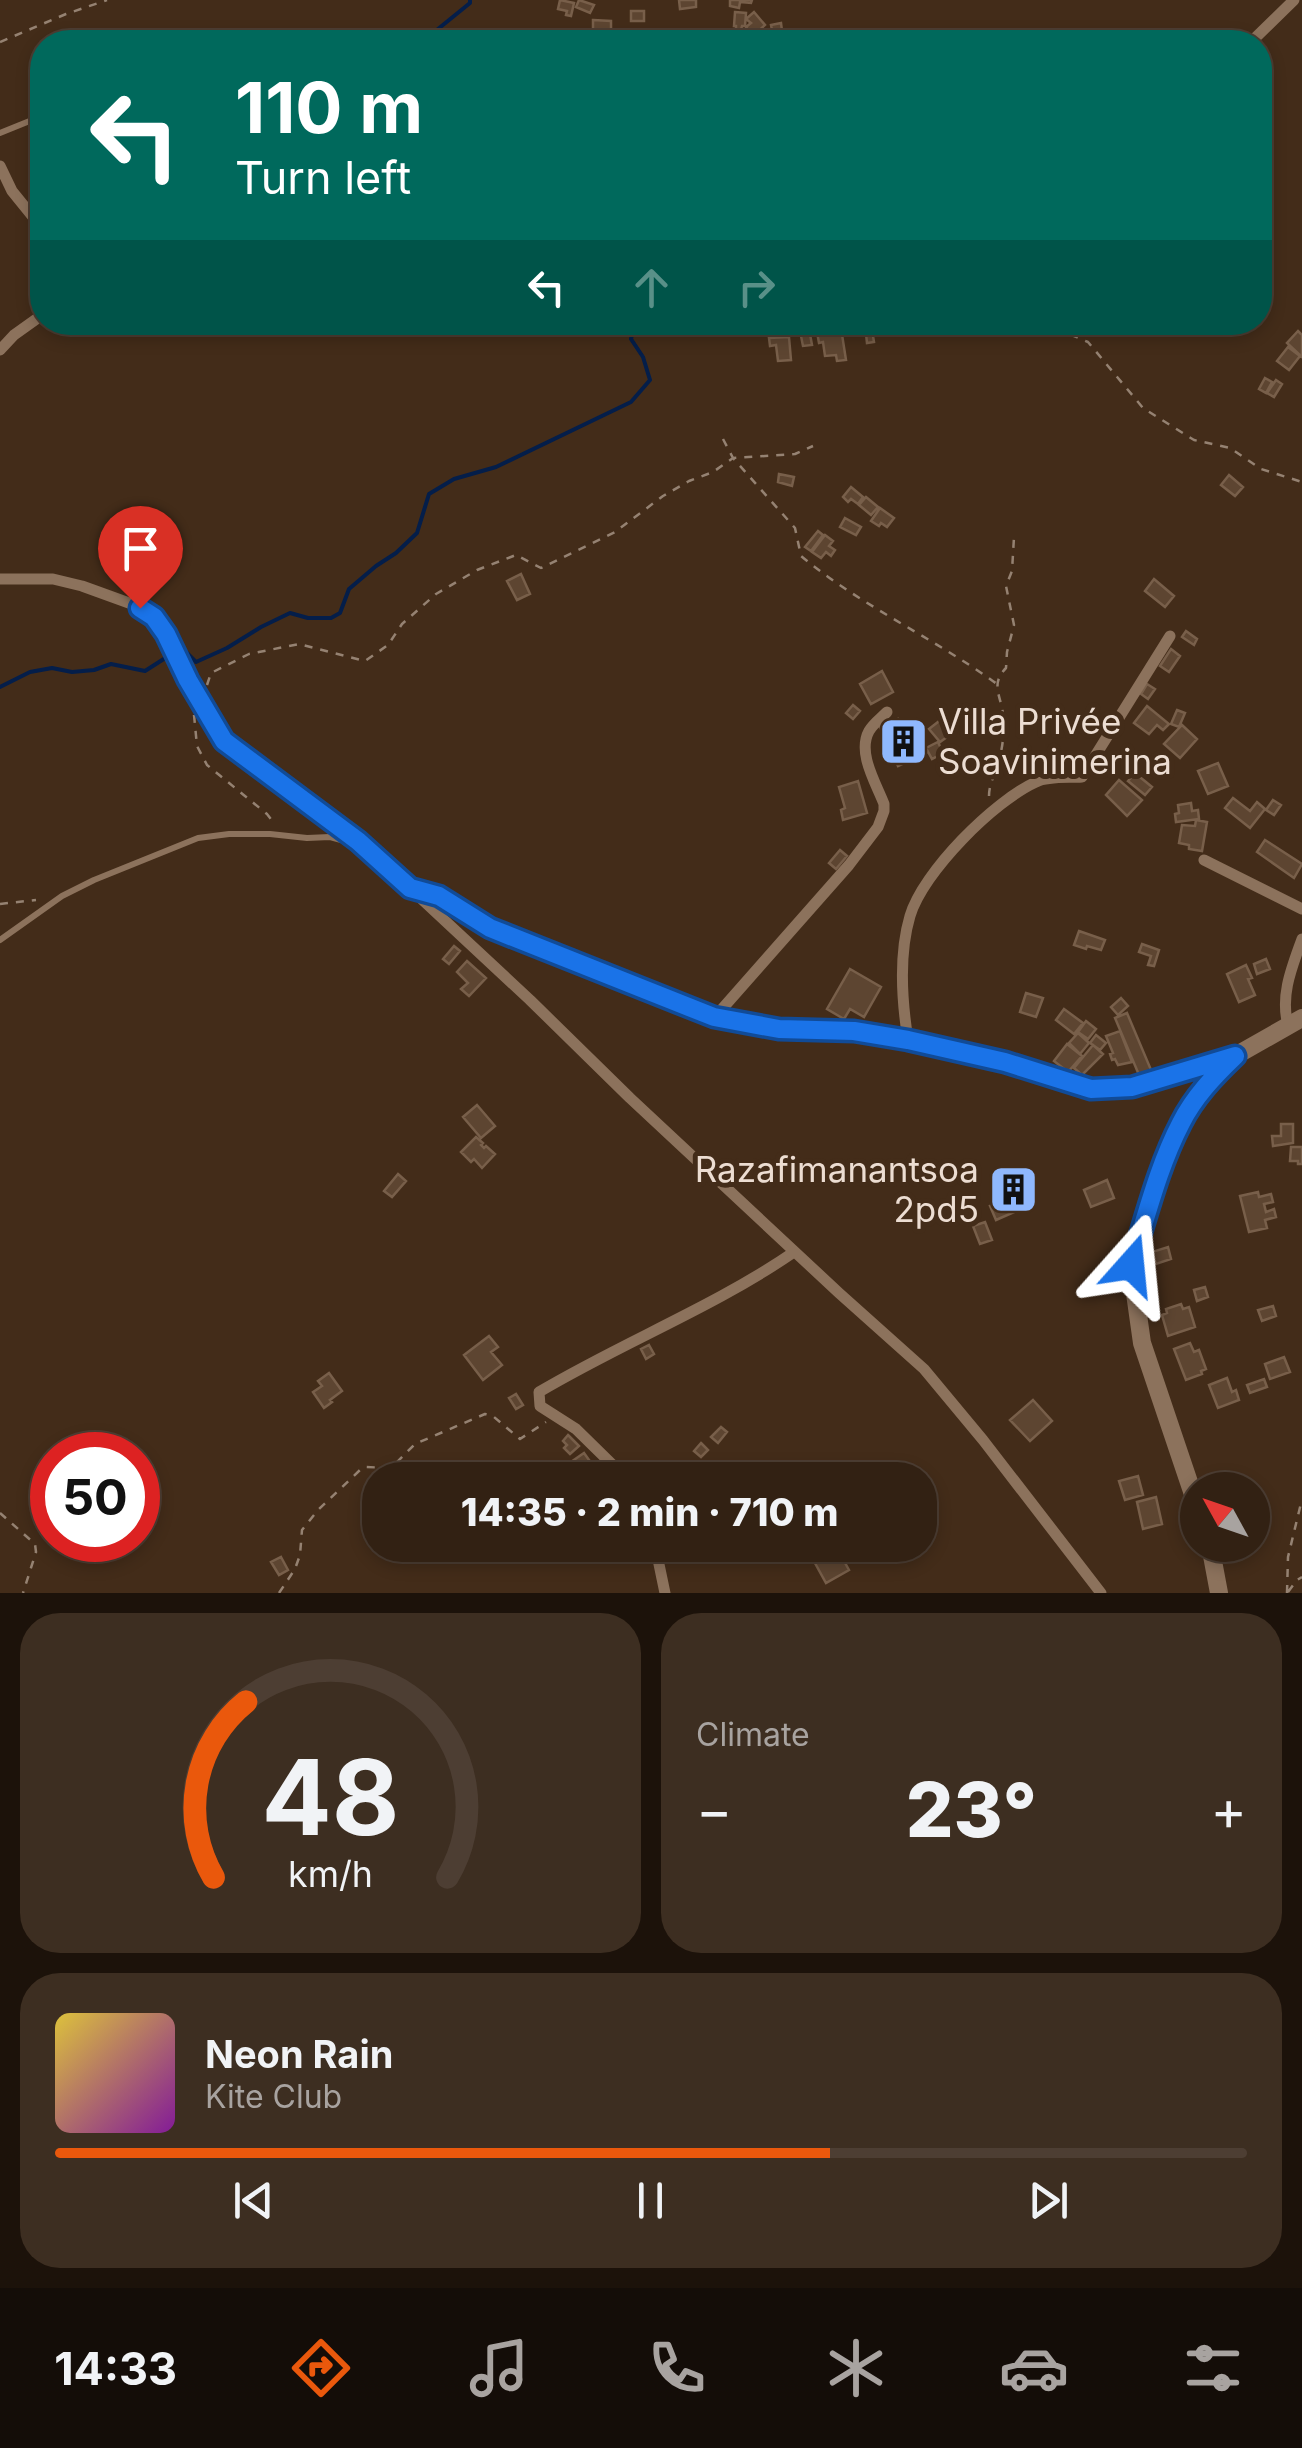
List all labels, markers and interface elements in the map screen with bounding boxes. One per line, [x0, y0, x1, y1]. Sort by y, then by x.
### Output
text: 110 m [235, 65, 423, 150]
icon: left [70, 70, 200, 200]
text: Turn left [235, 150, 411, 205]
icon: left [519, 260, 574, 315]
icon: ahead [624, 260, 679, 315]
icon: right [729, 260, 784, 315]
pin [98, 506, 183, 609]
icon: arrive [113, 521, 168, 576]
place label: Villa Privée Soavinimerina [938, 700, 1172, 782]
building icon: Villa Privée Soavinimerina [877, 715, 929, 767]
place label: Razafimanantsoa 2pd5 [695, 1148, 979, 1230]
building icon: Razafimanantsoa 2pd5 [988, 1163, 1040, 1215]
position arrow [1079, 1213, 1183, 1317]
speed limit sign: 50 [30, 1432, 160, 1562]
north arrow [1180, 1472, 1270, 1562]
map controls [1180, 1472, 1270, 1562]
text: 14:35 · 2 min · 710 m [461, 1489, 838, 1535]
text: Climate [696, 1715, 810, 1754]
text: 48 [261, 1734, 400, 1860]
text: 23° [906, 1764, 1037, 1855]
text: − [696, 1777, 732, 1843]
text: + [1211, 1777, 1247, 1843]
text: km/h [288, 1852, 373, 1896]
text: Neon Rain [205, 2031, 393, 2077]
text: Kite Club [205, 2077, 342, 2116]
icon: previous [226, 2173, 281, 2228]
icon: pause [623, 2173, 678, 2228]
icon: next [1021, 2173, 1076, 2228]
icon: directions [286, 2333, 356, 2403]
icon: music [464, 2333, 534, 2403]
icon: phone [642, 2333, 712, 2403]
icon: climate [821, 2333, 891, 2403]
icon: car [999, 2333, 1069, 2403]
icon: filters [1178, 2333, 1248, 2403]
text: 14:33 [54, 2341, 177, 2396]

